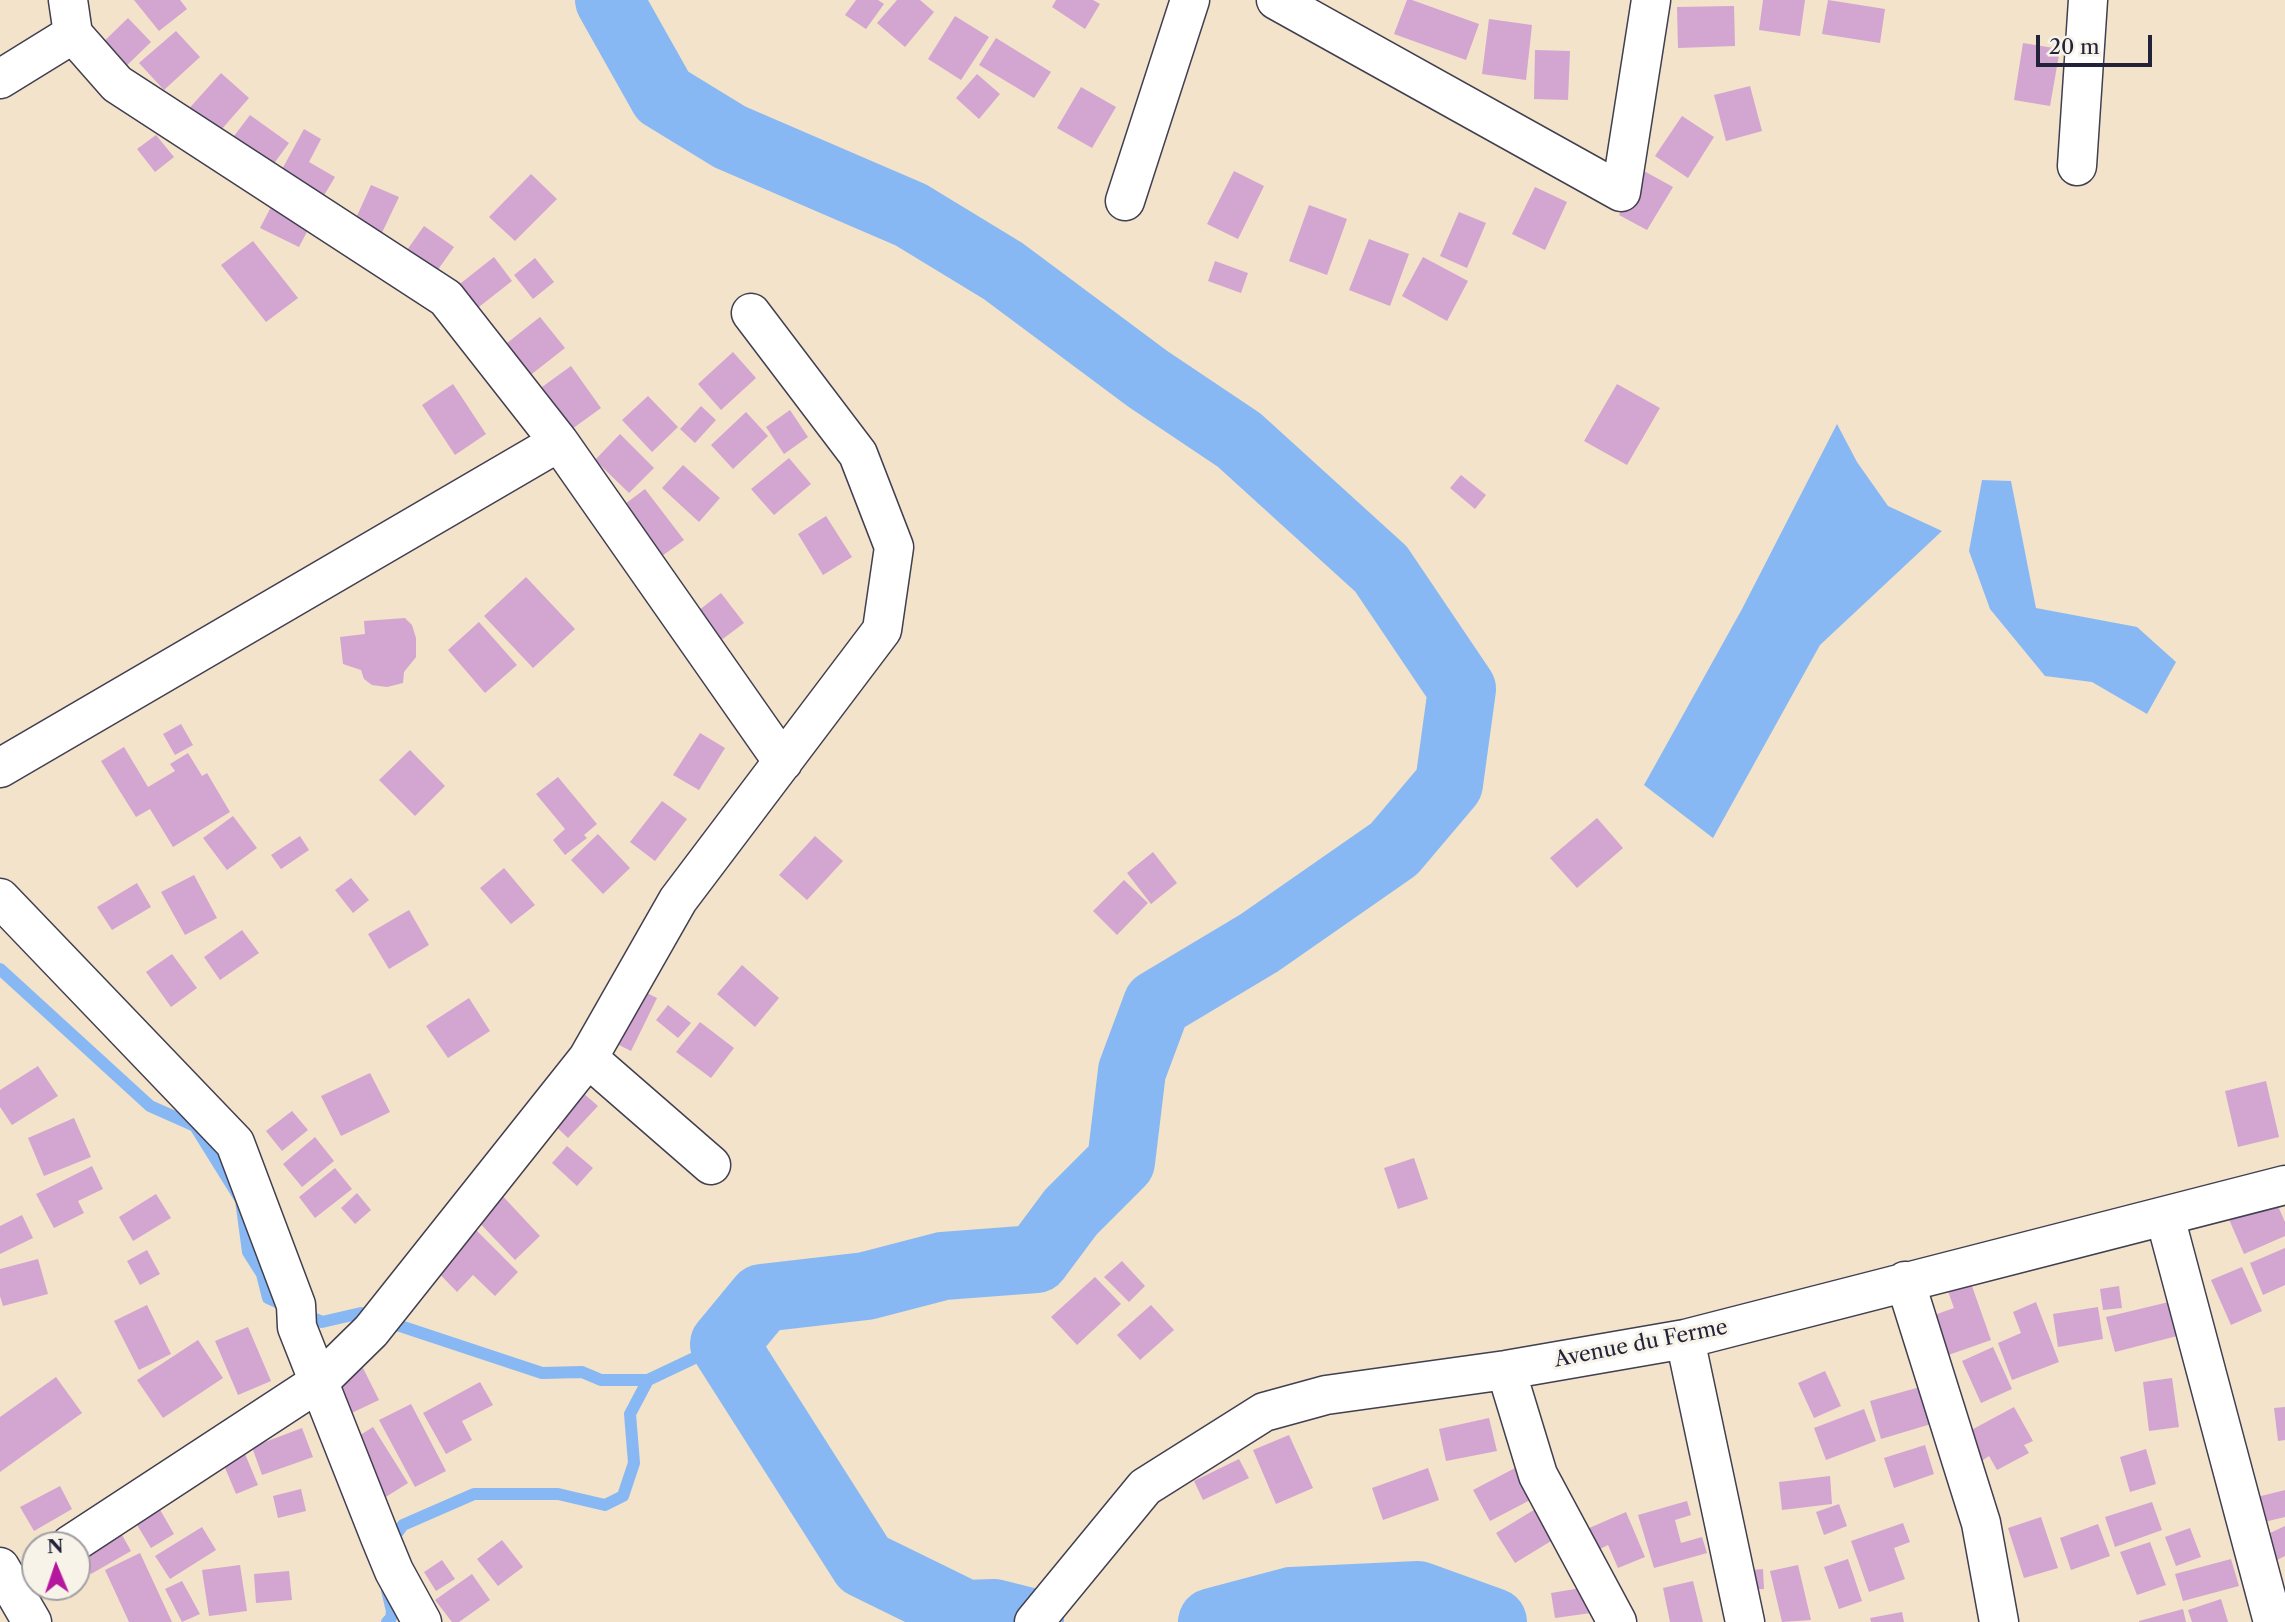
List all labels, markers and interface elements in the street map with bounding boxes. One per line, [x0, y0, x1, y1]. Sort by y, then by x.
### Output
scale bar [2040, 21, 2156, 65]
text: 20 m [2049, 34, 2100, 59]
street label: Avenue du Ferme [1552, 1315, 1730, 1373]
north arrow [21, 1531, 91, 1601]
text: N [47, 1535, 64, 1558]

